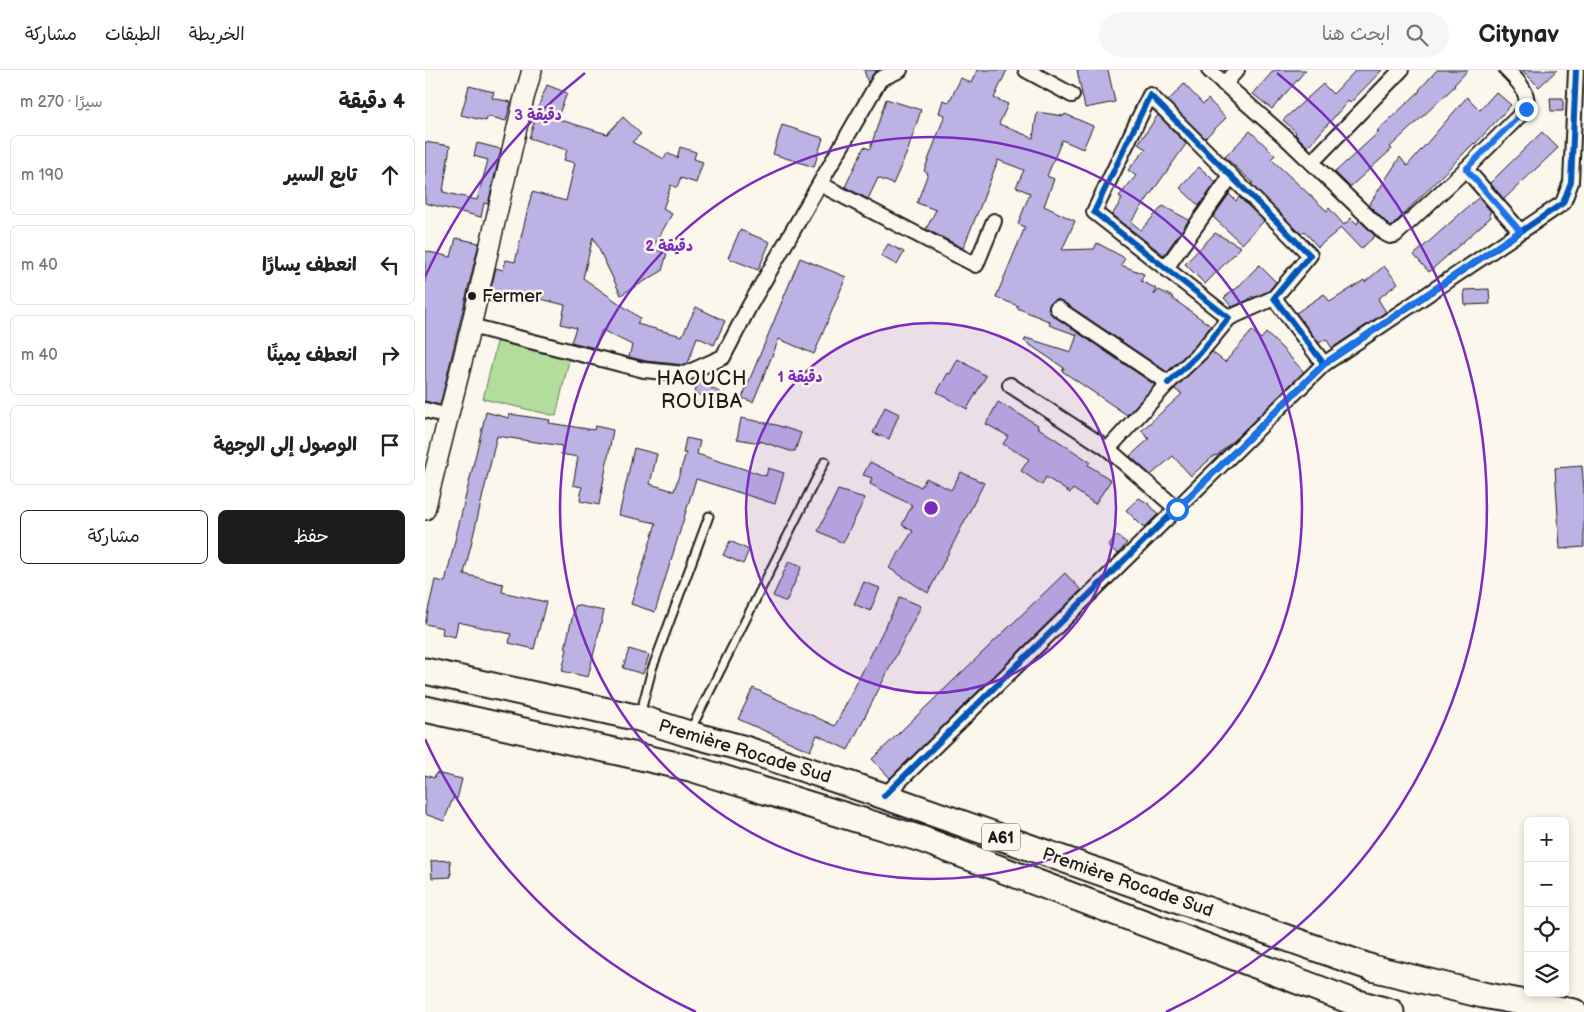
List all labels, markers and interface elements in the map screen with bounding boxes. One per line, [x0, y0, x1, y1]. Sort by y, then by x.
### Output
search box [1099, 12, 1449, 57]
text: Citynav [1479, 20, 1559, 49]
icon: search [1403, 21, 1431, 49]
text: ابحث هنا [1322, 23, 1391, 46]
text: مشاركة [25, 24, 77, 45]
text: الطبقات [105, 24, 161, 45]
text: الخريطة [189, 24, 245, 45]
text: 4 دقيقة [339, 89, 405, 114]
text: سيرًا · 270 m [20, 93, 103, 112]
route end [1515, 98, 1538, 121]
text: 3 دقيقة [514, 106, 562, 125]
icon: ahead [376, 161, 404, 189]
text: تابع السير [284, 164, 357, 187]
text: 190 m [21, 166, 63, 185]
text: 2 دقيقة [645, 237, 693, 256]
icon: left [376, 251, 404, 279]
text: انعطف يسارًا [262, 254, 357, 277]
text: 40 m [21, 256, 58, 275]
place label: Fermer [482, 286, 542, 307]
marker: Fermer [466, 290, 478, 302]
icon: right [376, 341, 404, 369]
text: انعطف يمينًا [267, 344, 357, 367]
text: 40 m [21, 346, 58, 365]
district label: HAOUCH ROUIBA [657, 367, 748, 414]
text: 1 دقيقة [778, 368, 823, 387]
icon: arrive [376, 431, 404, 459]
text: الوصول إلى الوجهة [213, 434, 357, 457]
route start [1166, 498, 1189, 521]
centre of rings [922, 499, 940, 517]
button: مشاركة [20, 510, 208, 564]
button: حفظ [218, 510, 405, 564]
street label: Première Rocade Sud [656, 715, 834, 788]
map controls [1524, 817, 1569, 997]
button: + [1524, 817, 1569, 862]
road number: A61 [982, 824, 1020, 850]
street label: Première Rocade Sud [1040, 843, 1216, 922]
button: − [1524, 862, 1569, 907]
button: locate [1524, 907, 1569, 952]
button: layers [1524, 952, 1569, 997]

